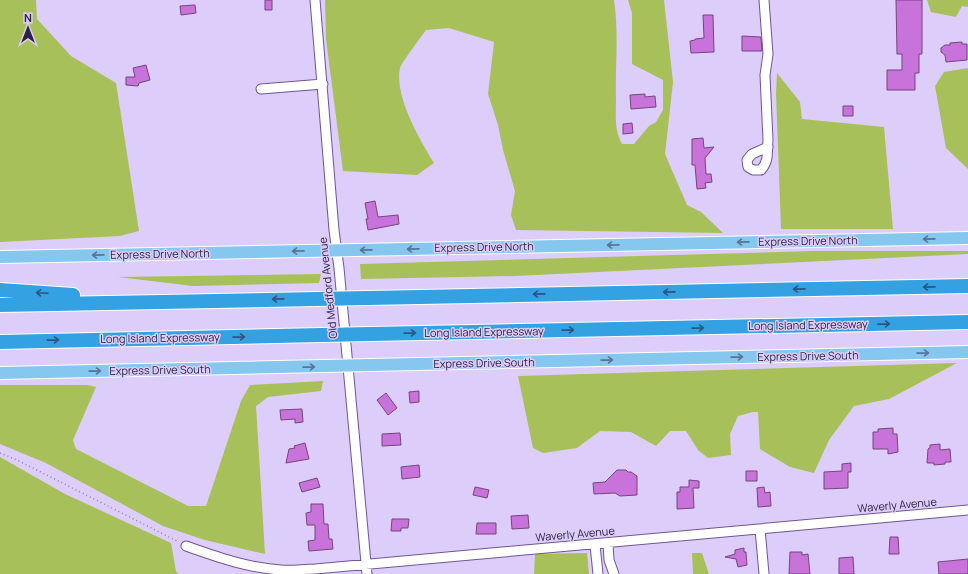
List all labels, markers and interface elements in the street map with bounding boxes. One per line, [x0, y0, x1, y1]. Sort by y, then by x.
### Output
north arrow [8, 8, 48, 48]
text: N [24, 10, 32, 25]
street label: Express Drive North [758, 232, 858, 249]
one-way arrow [923, 235, 936, 243]
street label: Old Medford Avenue [315, 236, 340, 339]
street label: Express Drive North [434, 238, 534, 255]
one-way arrow [737, 238, 750, 246]
one-way arrow [607, 241, 620, 249]
street label: Express Drive North [110, 245, 210, 262]
one-way arrow [407, 245, 420, 253]
one-way arrow [360, 246, 373, 254]
one-way arrow [292, 248, 305, 255]
one-way arrow [92, 251, 105, 259]
one-way arrow [923, 283, 936, 291]
one-way arrow [793, 285, 806, 293]
one-way arrow [663, 288, 676, 296]
one-way arrow [36, 290, 49, 297]
one-way arrow [533, 290, 546, 298]
one-way arrow [272, 296, 285, 303]
street label: Long Island Expressway [748, 316, 868, 333]
one-way arrow [877, 320, 890, 328]
street label: Long Island Expressway [424, 323, 544, 340]
one-way arrow [691, 324, 704, 331]
one-way arrow [561, 326, 574, 334]
street label: Long Island Expressway [100, 329, 220, 346]
one-way arrow [403, 329, 416, 337]
one-way arrow [232, 333, 245, 340]
one-way arrow [46, 337, 59, 344]
street label: Express Drive South [757, 347, 859, 364]
one-way arrow [916, 349, 929, 357]
one-way arrow [730, 353, 743, 361]
street label: Express Drive South [433, 354, 535, 371]
one-way arrow [600, 356, 613, 364]
street label: Express Drive South [109, 361, 211, 378]
one-way arrow [302, 363, 315, 371]
one-way arrow [88, 367, 101, 375]
street label: Waverly Avenue [857, 494, 938, 515]
street label: Waverly Avenue [535, 523, 616, 544]

